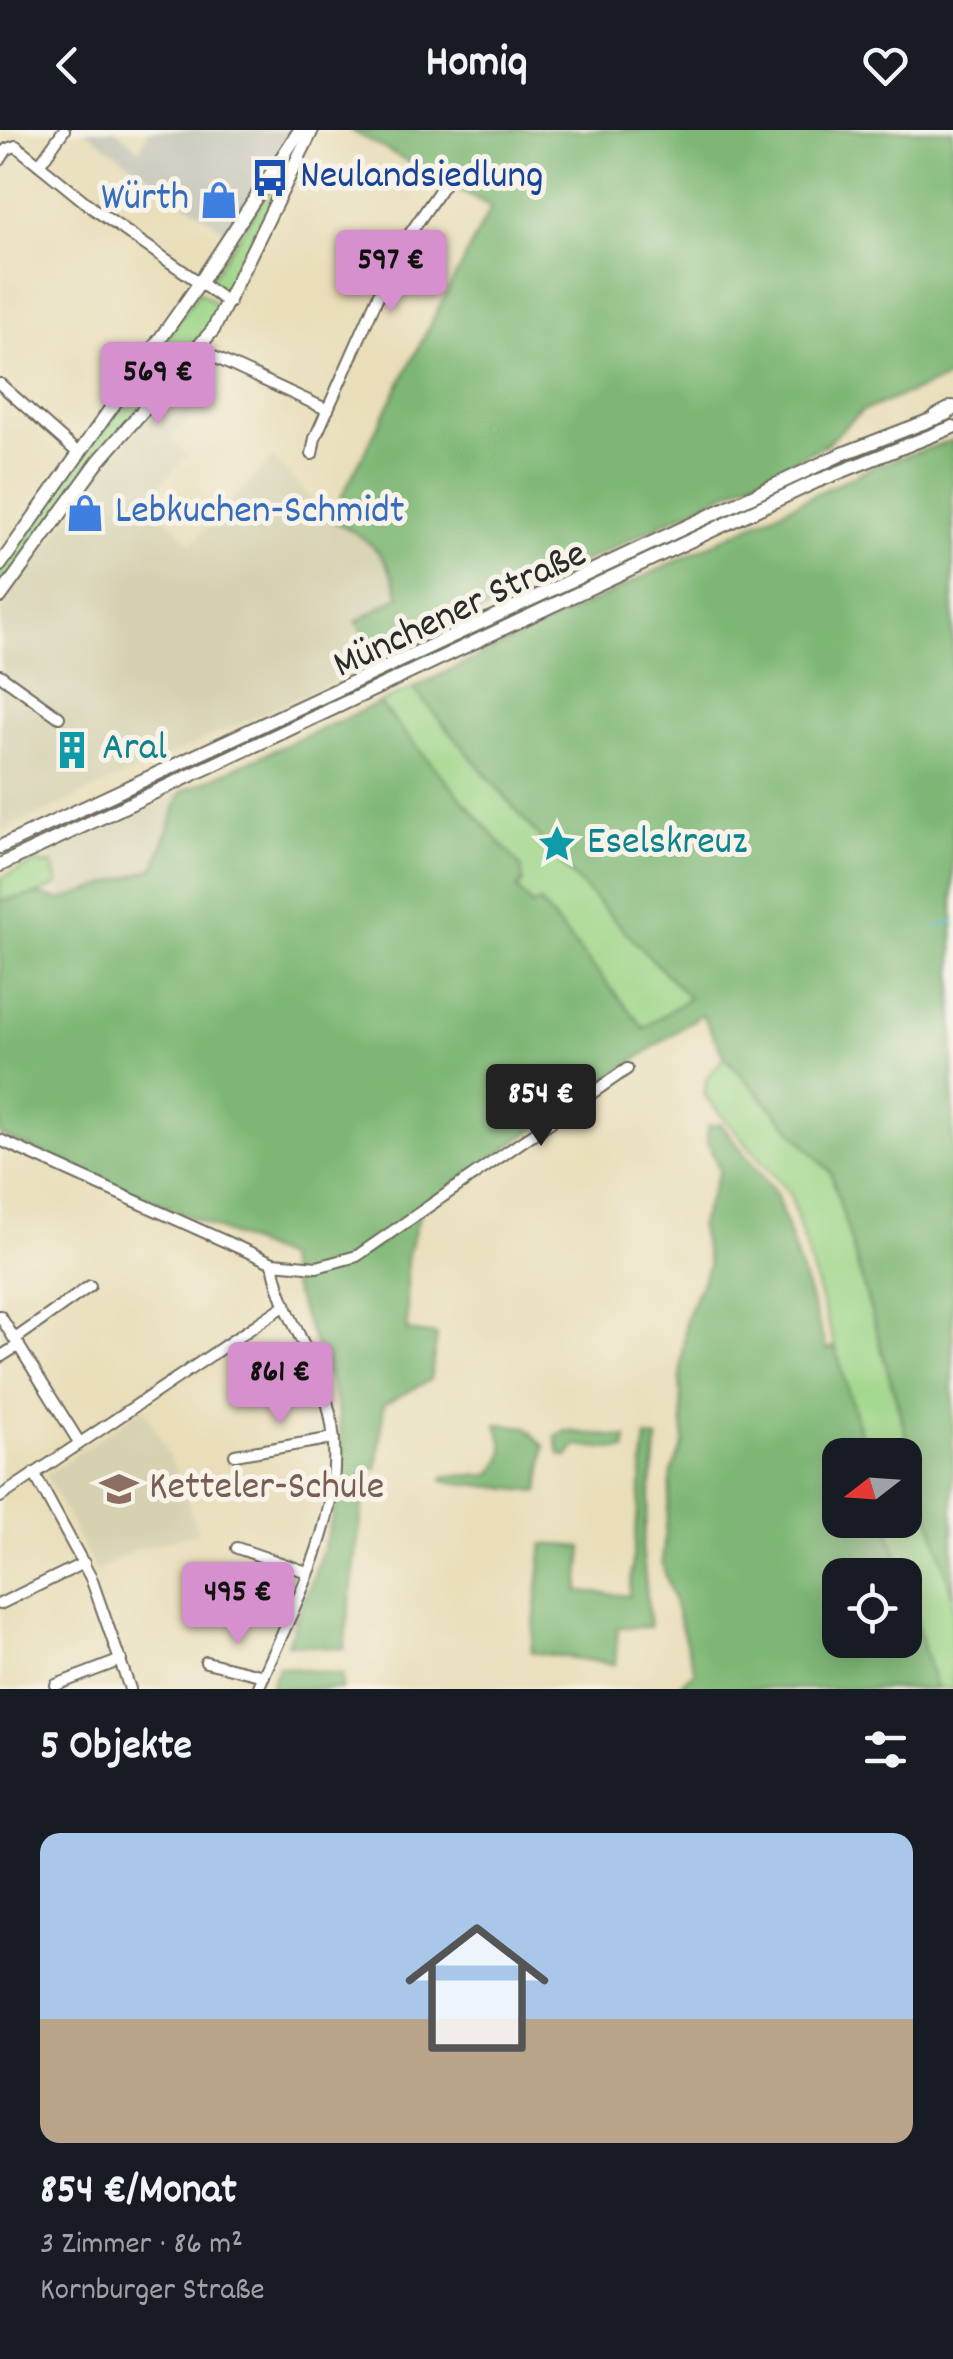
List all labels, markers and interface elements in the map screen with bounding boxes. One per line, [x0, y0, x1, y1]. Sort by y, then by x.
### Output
text: Homiq [425, 33, 528, 97]
icon: back [40, 38, 95, 93]
icon: heart [858, 38, 913, 93]
place label: Neulandsiedlung [300, 150, 543, 207]
bus stop icon: Neulandsiedlung [249, 157, 291, 199]
place label: Würth [101, 172, 189, 229]
shop icon: Würth [198, 179, 240, 221]
pin: 597 € [321, 230, 461, 315]
text: 597 € [358, 239, 424, 285]
pin: 569 € [88, 342, 228, 427]
text: 569 € [123, 351, 193, 397]
place label: Lebkuchen-Schmidt [115, 485, 404, 542]
shop icon: Lebkuchen-Schmidt [64, 492, 106, 534]
street label: Münchener Straße [325, 528, 597, 696]
place label: Aral [102, 722, 167, 779]
building icon: Aral [51, 729, 93, 771]
place label: Eselskreuz [587, 816, 747, 873]
place icon: Eselskreuz [536, 823, 578, 865]
pin: 854 € [471, 1064, 611, 1149]
text: 854 € [508, 1073, 574, 1119]
pin: 861 € [210, 1342, 350, 1427]
text: 861 € [250, 1351, 310, 1397]
north arrow [822, 1438, 922, 1538]
map controls [822, 1438, 922, 1658]
place label: Ketteler-Schule [149, 1461, 384, 1518]
school or university icon: Ketteler-Schule [98, 1468, 140, 1510]
button: locate [822, 1558, 922, 1658]
pin: 495 € [168, 1562, 308, 1647]
text: 495 € [204, 1571, 272, 1617]
text: 5 Objekte [40, 1719, 192, 1779]
icon: filters [858, 1722, 913, 1777]
icon: home [387, 1898, 567, 2078]
text: 854 €/Monat [40, 2163, 237, 2223]
text: 3 Zimmer · 86 m² [40, 2223, 243, 2269]
text: Kornburger Straße [40, 2269, 265, 2315]

